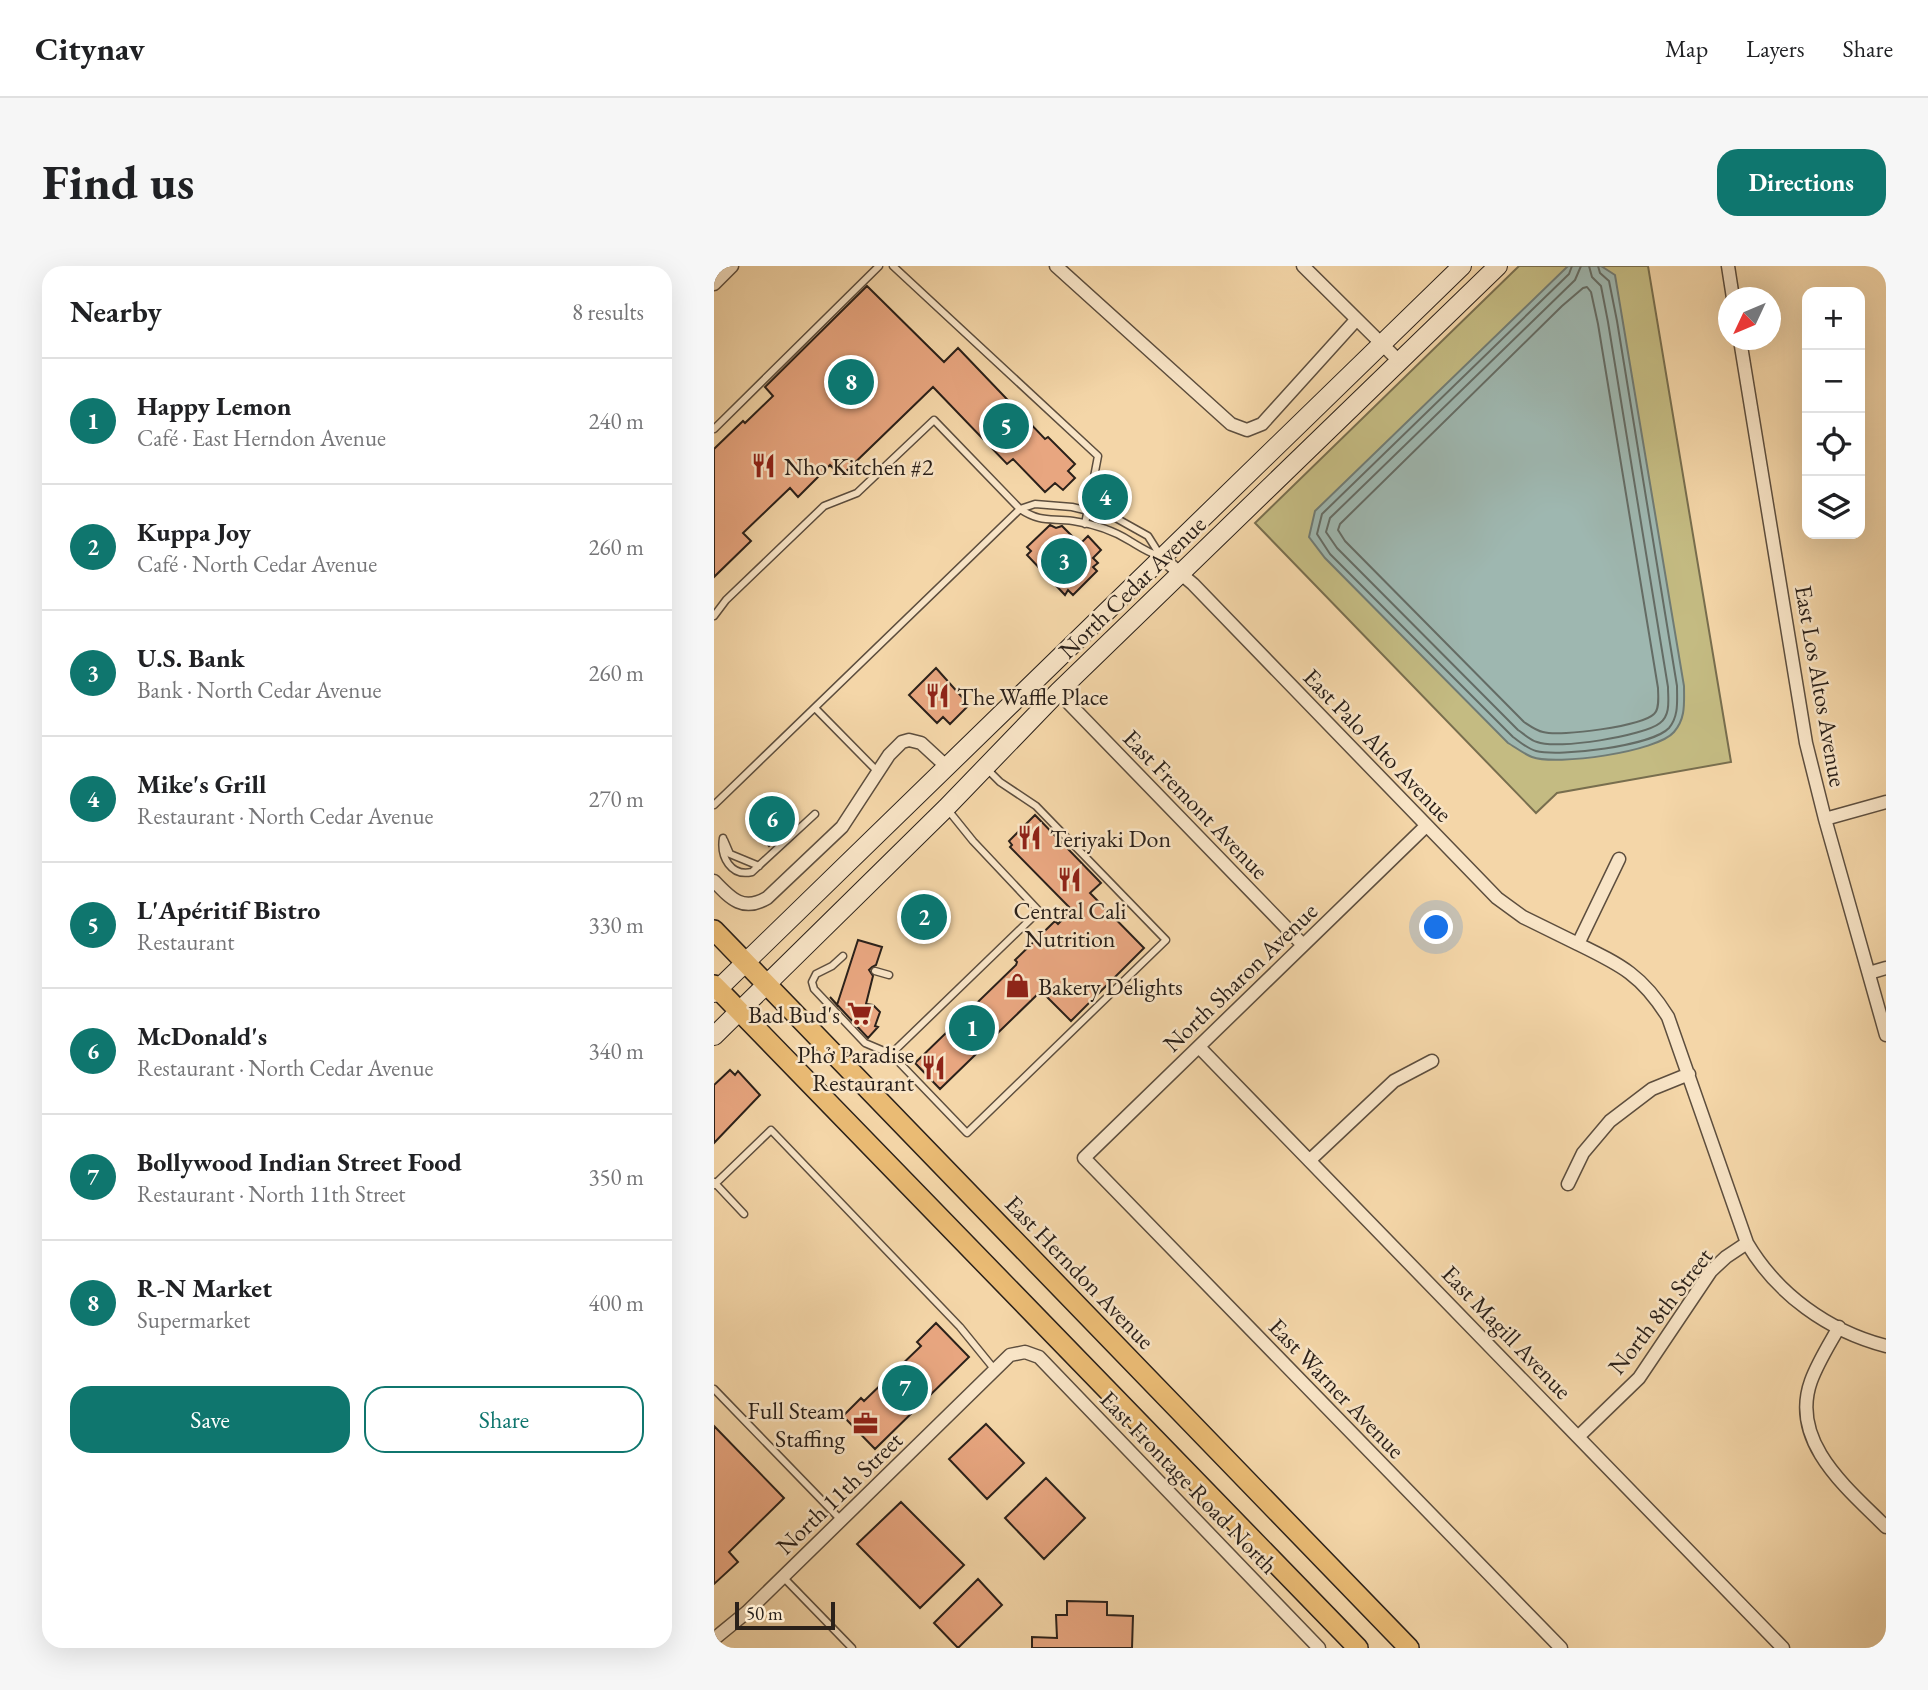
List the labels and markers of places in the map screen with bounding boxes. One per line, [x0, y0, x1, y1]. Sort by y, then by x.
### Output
pin: 8 [828, 356, 874, 408]
pin: 5 [983, 400, 1029, 452]
place label: Nho Kitchen #2 [784, 451, 934, 482]
restaurant icon: Nho Kitchen #2 [750, 452, 778, 480]
pin: 4 [1082, 471, 1128, 523]
pin: 3 [1041, 535, 1087, 587]
place label: The Waffle Place [957, 681, 1108, 712]
restaurant icon: The Waffle Place [923, 682, 951, 710]
pin: 6 [749, 793, 795, 845]
place label: Teriyaki Don [1050, 823, 1171, 854]
restaurant icon: Teriyaki Don [1016, 824, 1044, 852]
restaurant icon: Central Cali Nutrition [1056, 865, 1084, 893]
pin: 2 [901, 891, 947, 943]
place label: Central Cali Nutrition [1013, 895, 1127, 954]
place label: Bakery Delights [1038, 971, 1183, 1002]
shop icon: Bakery Delights [1004, 972, 1032, 1000]
place label: Bad Bud's [748, 999, 840, 1030]
supermarket icon: Bad Bud's [846, 1000, 874, 1028]
pin: 1 [949, 1002, 995, 1054]
place label: Phở Paradise Restaurant [797, 1039, 914, 1098]
restaurant icon: Phở Paradise Restaurant [920, 1054, 948, 1082]
pin: 7 [882, 1362, 928, 1414]
place label: Full Steam Staffing [747, 1395, 846, 1454]
office icon: Full Steam Staffing [851, 1410, 879, 1438]

